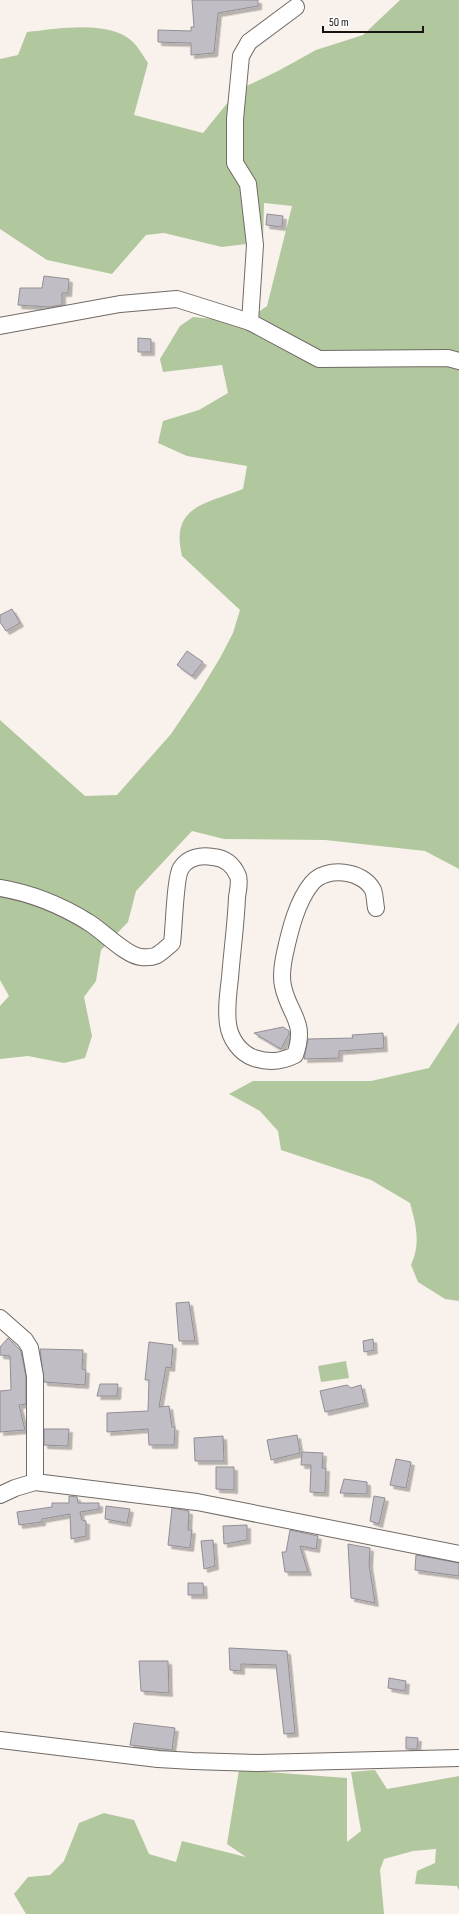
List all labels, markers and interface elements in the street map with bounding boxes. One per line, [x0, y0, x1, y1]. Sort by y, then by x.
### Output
scale bar [323, 8, 423, 34]
text: 50 m [329, 15, 349, 30]

